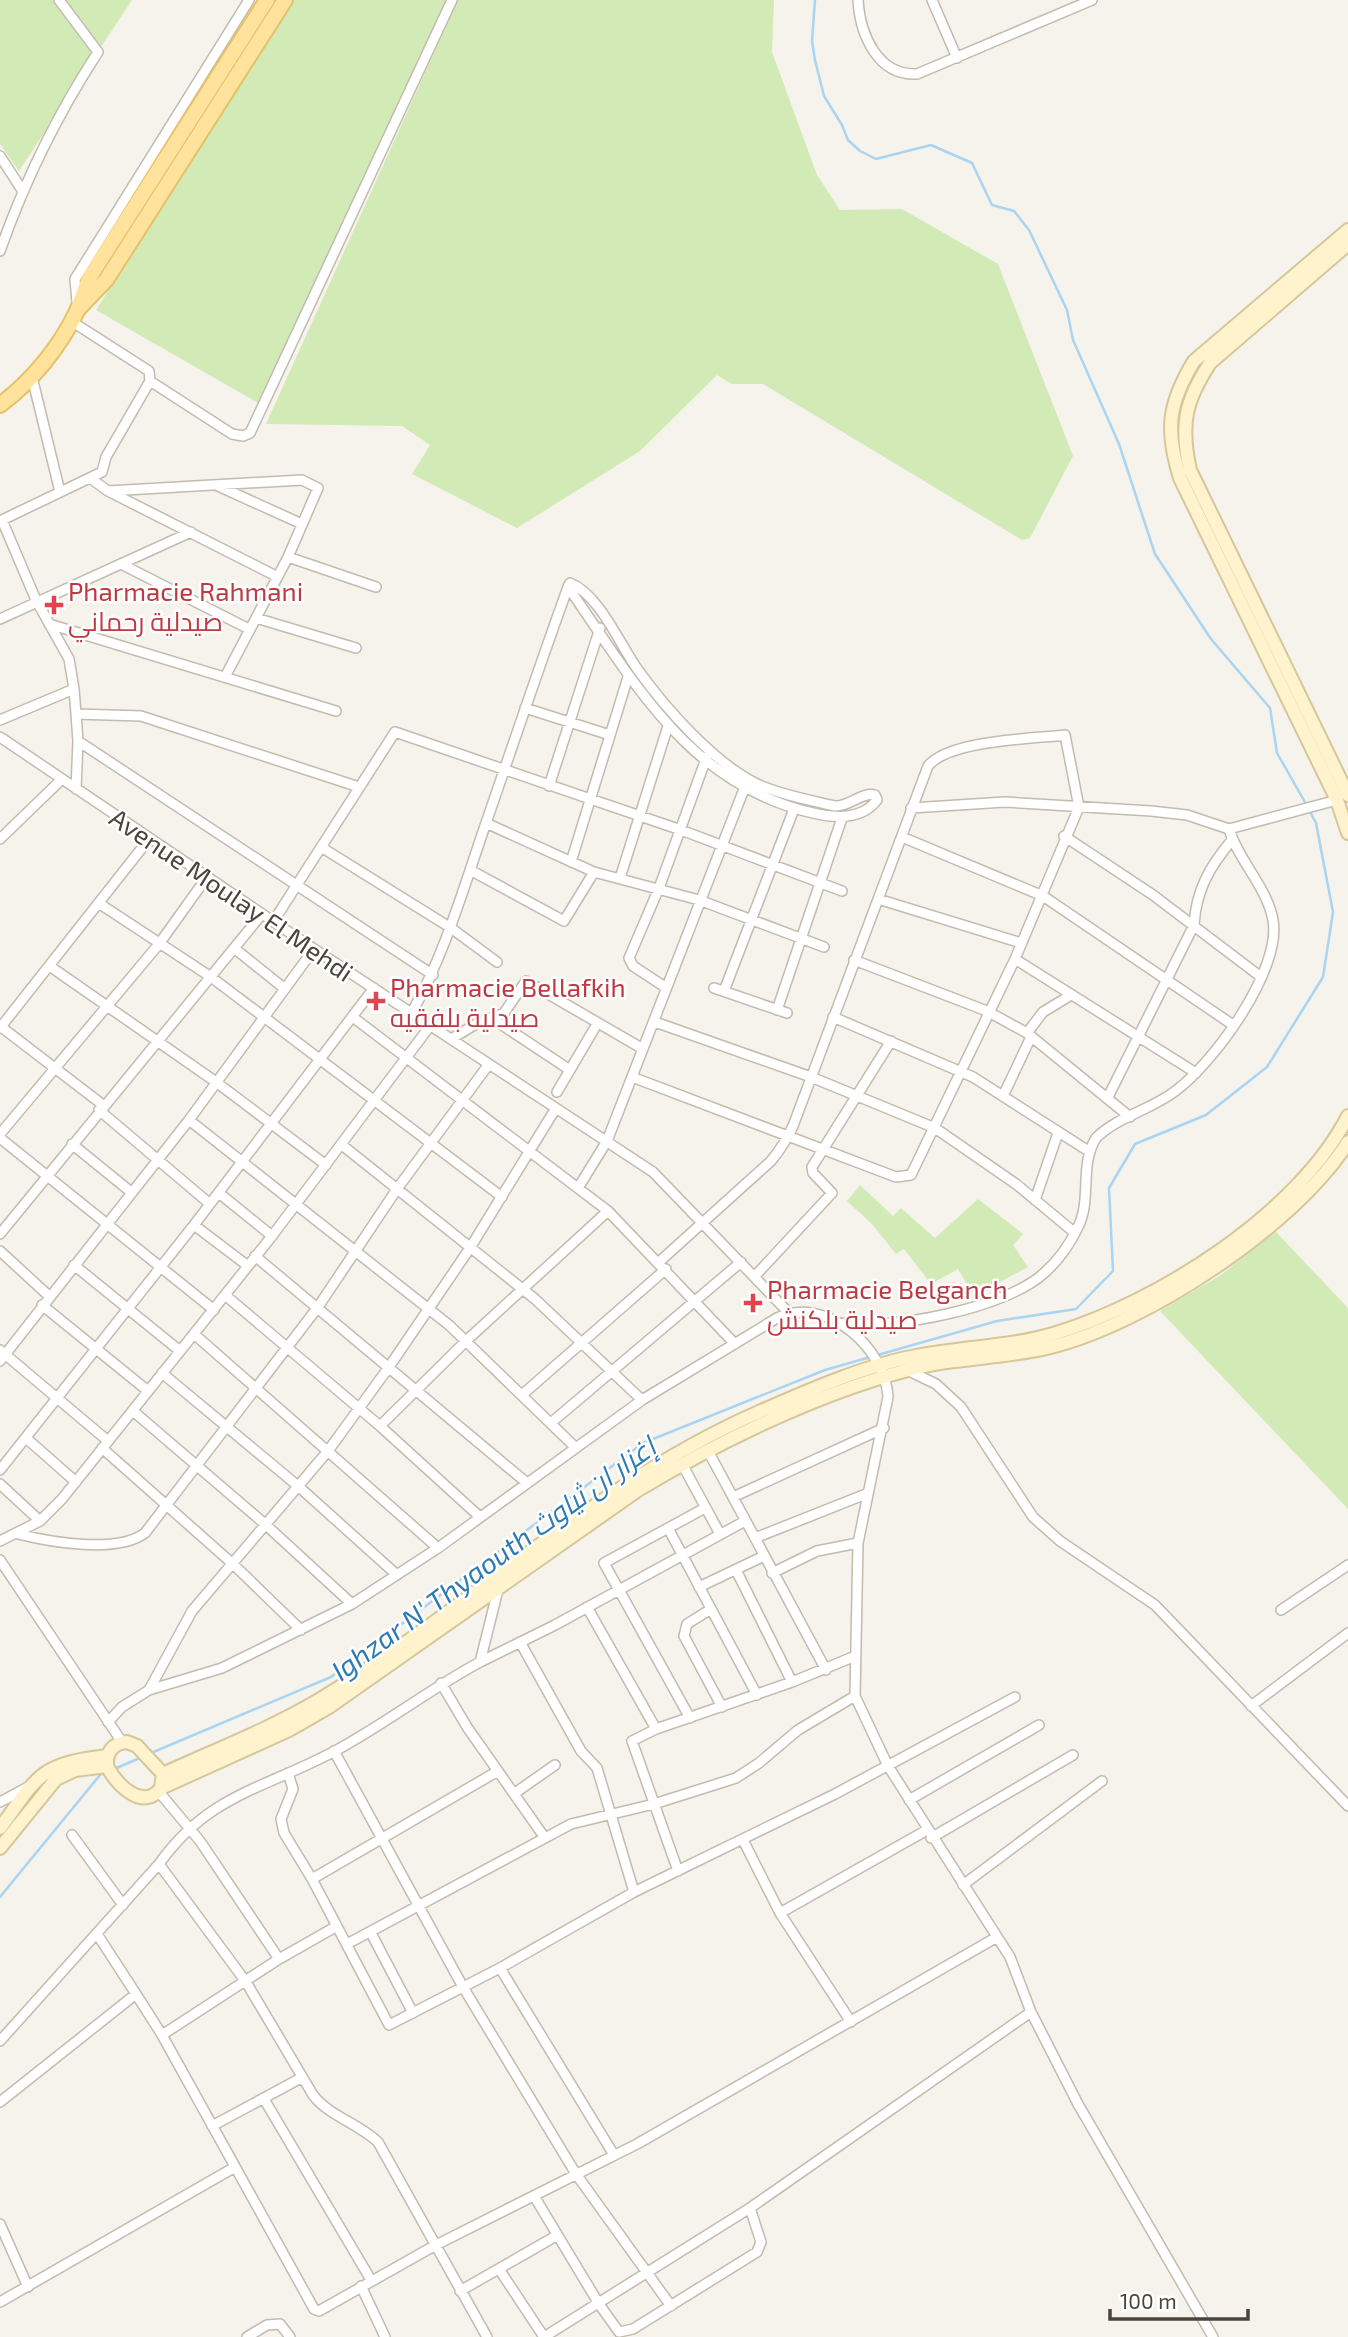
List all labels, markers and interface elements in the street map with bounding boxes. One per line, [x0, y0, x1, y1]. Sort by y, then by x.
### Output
place label: Pharmacie Rahmani صيدلية رحماني [68, 575, 303, 643]
marker: Pharmacie Rahmani صيدلية رحماني [46, 597, 62, 613]
street label: Avenue Moulay El Mehdi [104, 801, 360, 987]
place label: Pharmacie Bellafkih صيدلية بلفقيه [390, 971, 626, 1032]
marker: Pharmacie Bellafkih صيدلية بلفقيه [368, 993, 384, 1009]
place label: Pharmacie Belganch صيدلية بلكنش [767, 1273, 1008, 1336]
marker: Pharmacie Belganch صيدلية بلكنش [745, 1295, 761, 1311]
water label: Ighzar N' Thyaouth إغزار ان ثياوث [324, 1427, 665, 1689]
scale bar [1110, 2278, 1248, 2322]
text: 100 m [1120, 2288, 1177, 2313]

